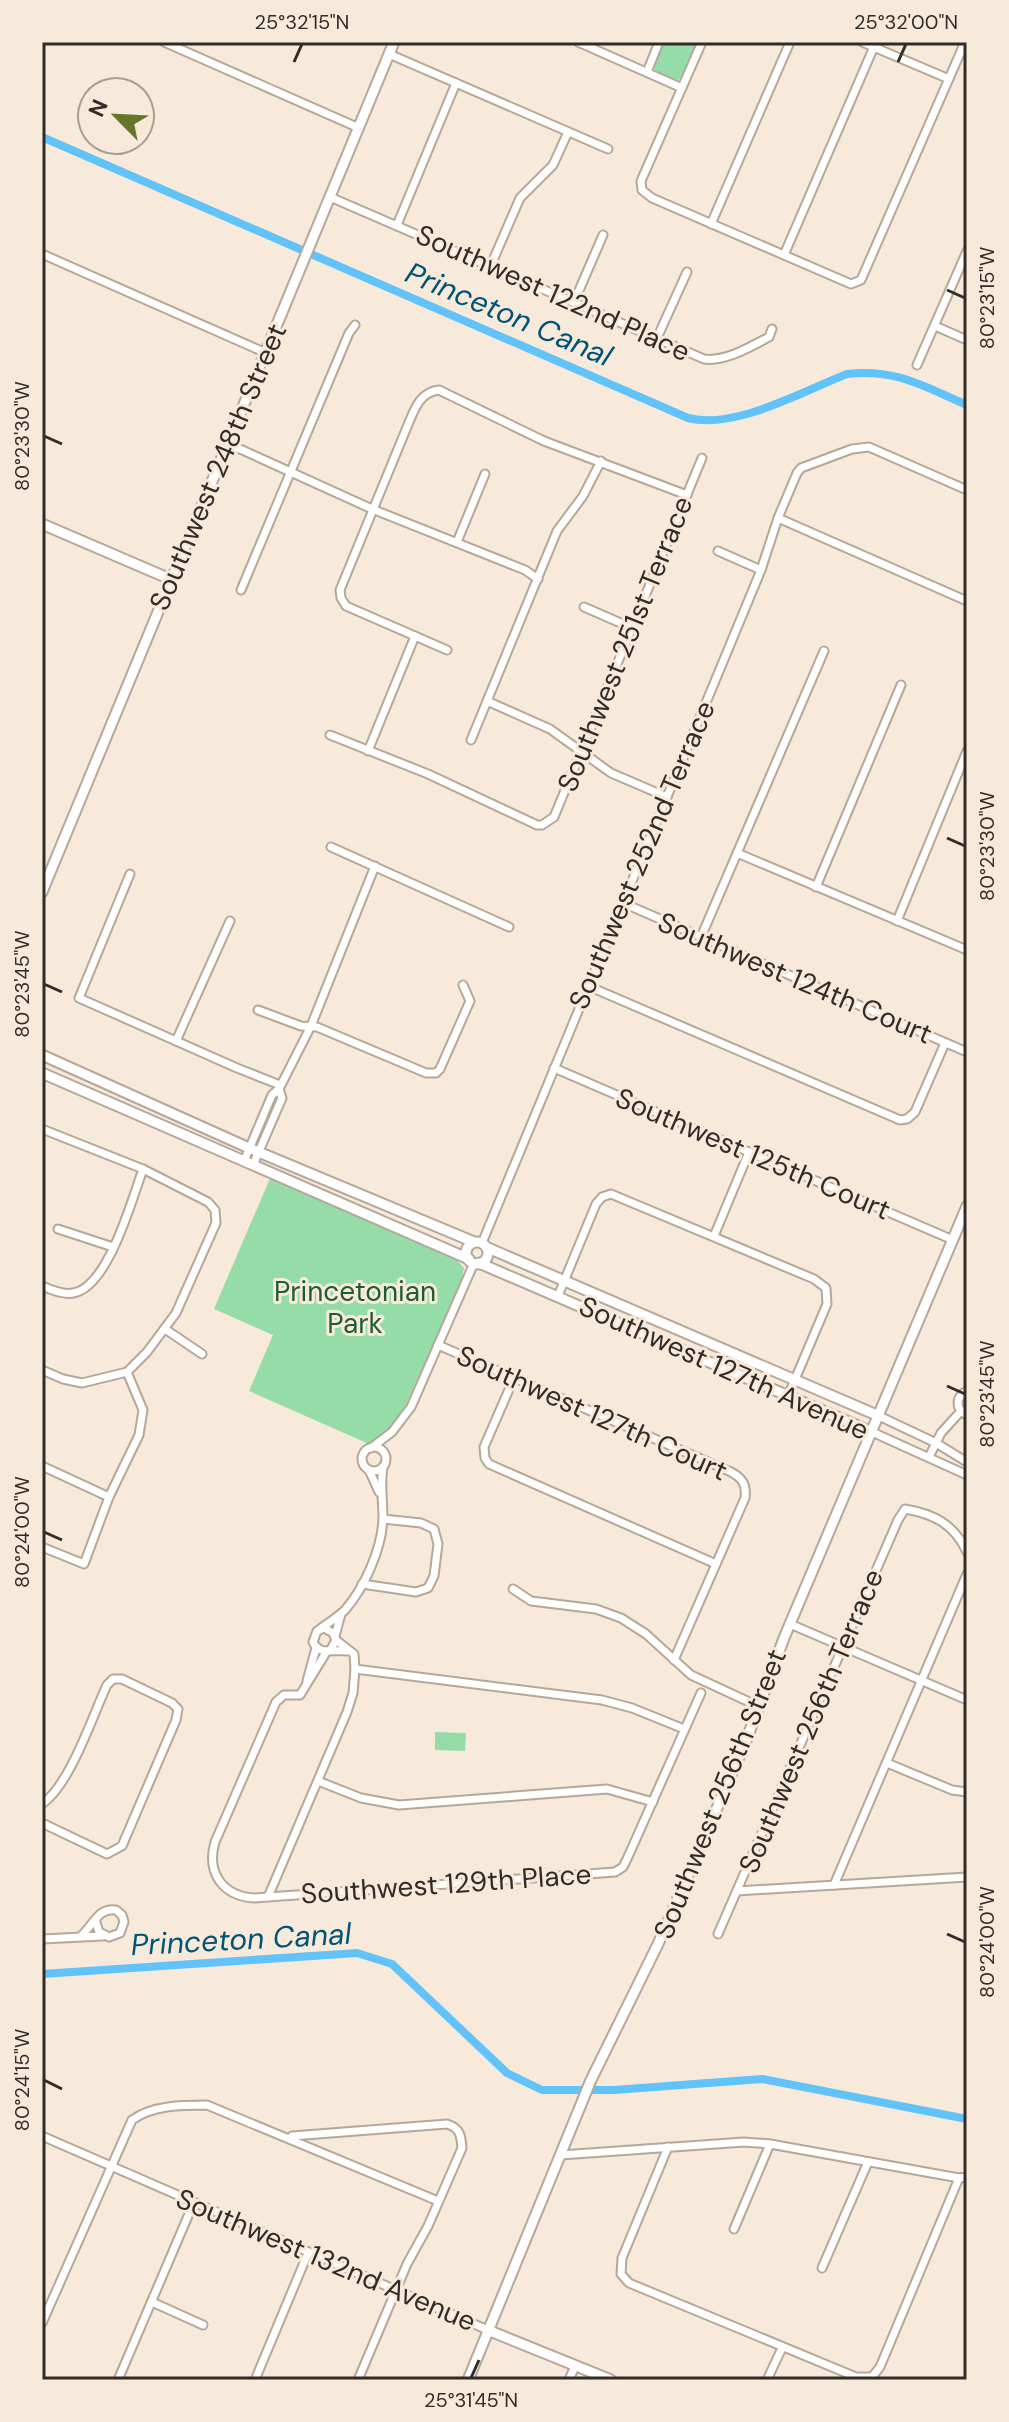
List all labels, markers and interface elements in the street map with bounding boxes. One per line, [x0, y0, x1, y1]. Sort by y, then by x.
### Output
text: 25°32'15"N [255, 9, 349, 35]
text: 25°32'00"N [854, 9, 958, 35]
north arrow [76, 76, 156, 156]
text: N [82, 95, 115, 121]
street label: Southwest 122nd Place [410, 216, 696, 370]
text: 80°23'15"W [974, 247, 1000, 349]
water label: Princeton Canal [400, 253, 619, 376]
street label: Southwest 248th Street [141, 318, 295, 616]
text: 80°23'30"W [9, 381, 35, 491]
street label: Southwest 251st Terrace [549, 491, 701, 797]
street label: Southwest 252nd Terrace [560, 695, 724, 1015]
text: 80°23'30"W [974, 791, 1000, 901]
street label: Southwest 124th Court [652, 903, 938, 1053]
text: 80°23'45"W [9, 930, 35, 1038]
street label: Southwest 125th Court [610, 1079, 896, 1229]
park label: Princetonian Park [274, 1273, 436, 1342]
street label: Southwest 127th Avenue [573, 1287, 875, 1449]
street label: Southwest 127th Court [451, 1337, 733, 1489]
text: 80°23'45"W [974, 1340, 1000, 1448]
text: 80°24'00"W [9, 1476, 35, 1588]
street label: Southwest 256th Terrace [730, 1563, 892, 1879]
street label: Southwest 256th Street [645, 1644, 795, 1944]
street label: Southwest 129th Place [300, 1855, 592, 1913]
text: 80°24'00"W [974, 1886, 1000, 1998]
water label: Princeton Canal [130, 1914, 354, 1964]
text: 80°24'15"W [9, 2029, 35, 2131]
street label: Southwest 132nd Avenue [170, 2180, 482, 2340]
text: 25°31'45"N [424, 2387, 518, 2413]

